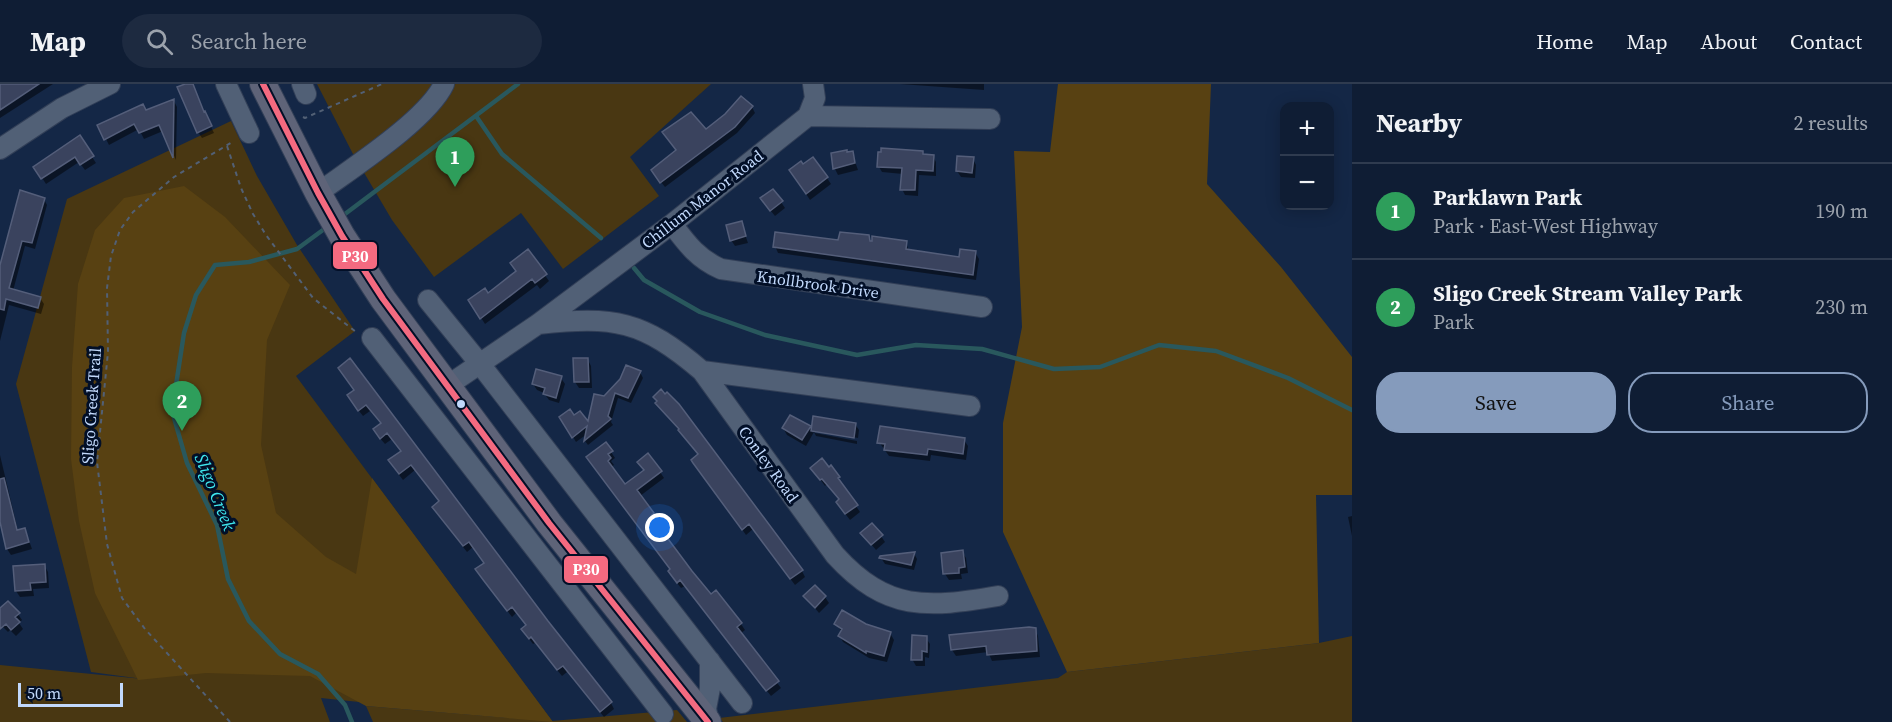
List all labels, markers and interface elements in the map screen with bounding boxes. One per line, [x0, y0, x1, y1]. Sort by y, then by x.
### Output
search box [122, 14, 542, 68]
text: Map [30, 22, 86, 60]
icon: search [143, 25, 176, 58]
text: Search here [191, 26, 307, 56]
text: Home [1536, 27, 1594, 56]
text: Map [1627, 27, 1668, 56]
text: About [1701, 27, 1757, 56]
text: Contact [1790, 27, 1862, 56]
map controls [1280, 102, 1334, 210]
button: + [1280, 102, 1334, 156]
text: Nearby [1376, 105, 1462, 141]
text: 2 results [1793, 109, 1868, 137]
pin: 1 [436, 138, 474, 187]
street label: Chillum Manor Road [637, 145, 767, 253]
button: − [1280, 156, 1334, 210]
text: Parklawn Park [1433, 182, 1582, 212]
text: 1 [1390, 197, 1401, 225]
text: 190 m [1815, 197, 1868, 225]
text: Park · East-West Highway [1433, 212, 1658, 240]
line badge: P30 [332, 241, 378, 270]
text: P30 [341, 245, 369, 267]
street label: Knollbrook Drive [756, 265, 880, 303]
text: Sligo Creek Stream Valley Park [1433, 278, 1742, 308]
text: 2 [1390, 293, 1401, 321]
text: 230 m [1815, 293, 1868, 321]
text: Park [1433, 308, 1474, 336]
street label: Sligo Creek Trail [76, 347, 106, 465]
button: Save [1376, 372, 1616, 433]
button: Share [1628, 372, 1868, 433]
pin: 2 [162, 382, 201, 431]
unlabelled marker [455, 398, 467, 410]
street label: Conley Road [734, 421, 804, 507]
water label: Sligo Creek [189, 450, 242, 535]
your location [645, 513, 674, 542]
line badge: P30 [563, 555, 609, 584]
text: P30 [572, 558, 600, 580]
scale bar [18, 680, 123, 708]
text: 50 m [27, 682, 61, 704]

